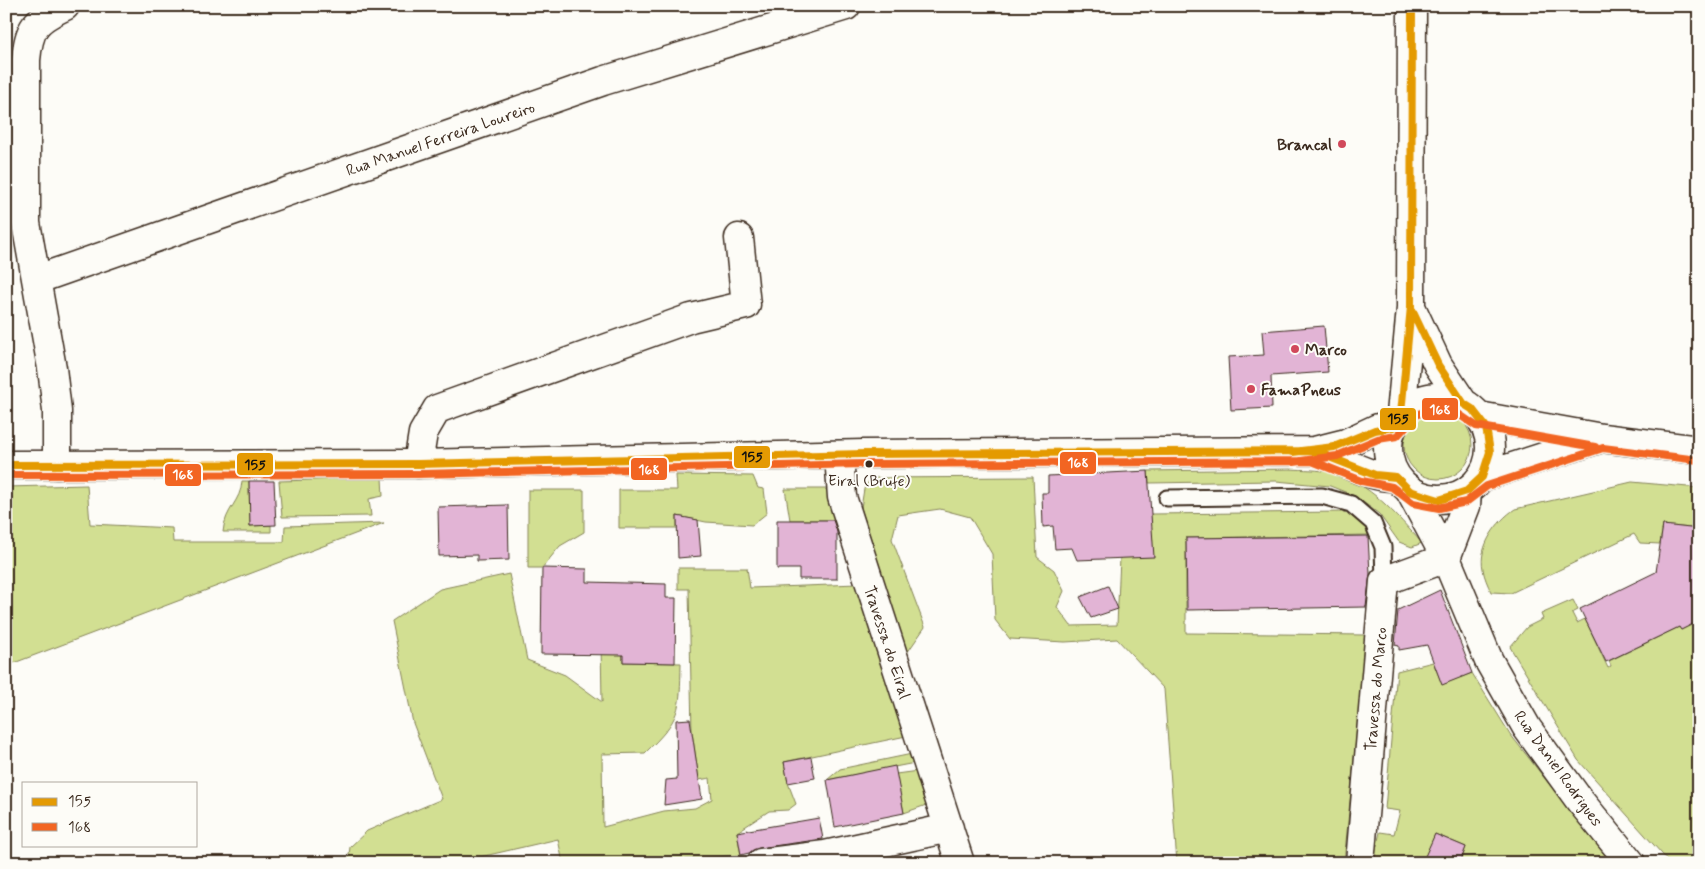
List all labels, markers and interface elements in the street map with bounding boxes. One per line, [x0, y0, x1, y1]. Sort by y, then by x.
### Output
street label: Rua Manuel Ferreira Loureiro [343, 97, 538, 182]
place label: Brancal [1277, 135, 1332, 156]
marker: Brancal [1336, 138, 1348, 150]
place label: Marco [1305, 340, 1347, 361]
marker: Marco [1289, 343, 1301, 355]
place label: FamaPneus [1261, 380, 1341, 401]
marker: FamaPneus [1245, 383, 1257, 395]
line badge: 168 [1421, 397, 1459, 421]
text: 168 [1429, 401, 1451, 419]
line badge: 155 [1379, 407, 1417, 431]
text: 155 [1387, 410, 1409, 428]
line badge: 155 [733, 445, 771, 469]
text: 155 [741, 448, 763, 466]
line badge: 168 [1059, 451, 1097, 475]
line badge: 155 [236, 452, 274, 476]
text: 168 [1067, 454, 1089, 472]
text: 155 [244, 456, 266, 474]
line badge: 168 [630, 457, 668, 481]
marker: Eiral (Brufe) [864, 459, 874, 469]
text: 168 [638, 461, 660, 479]
line badge: 168 [164, 463, 202, 487]
text: 168 [172, 466, 194, 484]
place label: Eiral (Brufe) [828, 472, 911, 492]
street label: Travessa do Eiral [858, 583, 915, 702]
street label: Travessa do Marco [1361, 626, 1392, 752]
street label: Rua Daniel Rodrigues [1509, 707, 1607, 831]
legend [22, 782, 198, 846]
text: 155 [68, 792, 91, 812]
text: 168 [68, 818, 91, 838]

